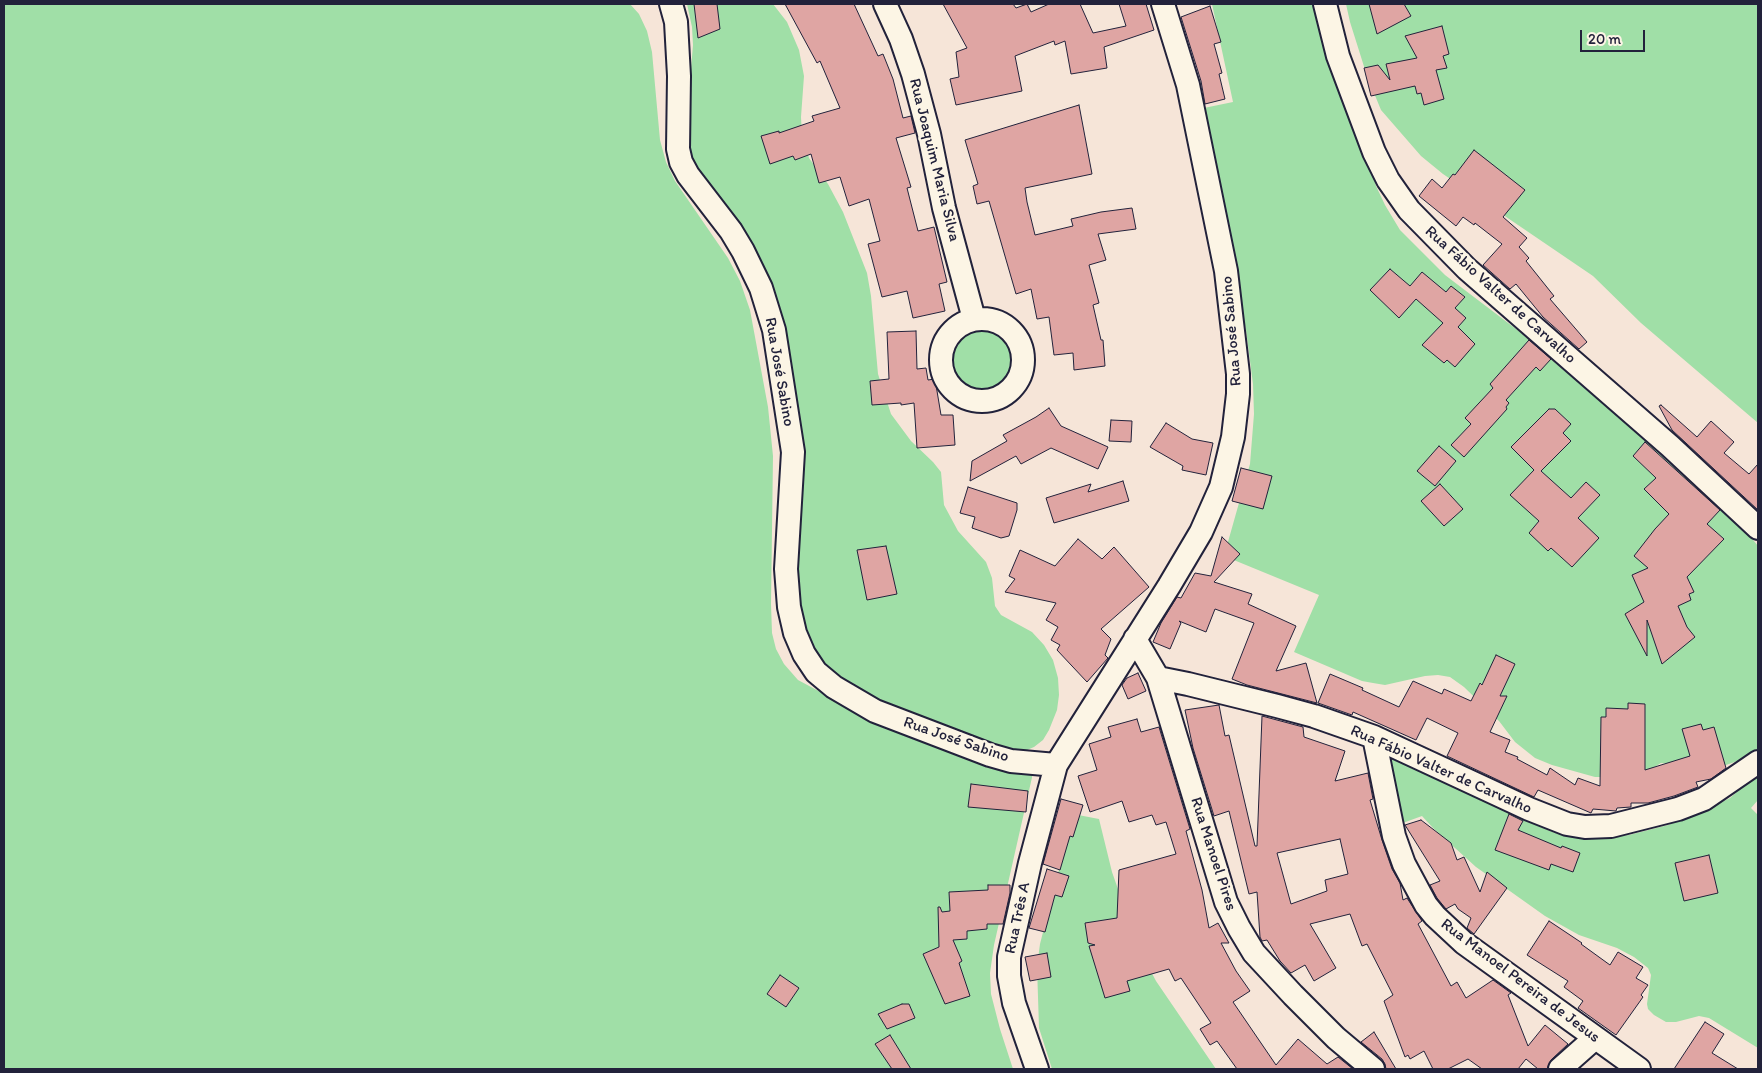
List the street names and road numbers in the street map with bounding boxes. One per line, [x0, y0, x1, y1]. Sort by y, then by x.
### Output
street label: Rua Joaquim Maria Silva [904, 76, 964, 244]
street label: Rua Fábio Valter de Carvalho [1420, 222, 1580, 368]
street label: Rua José Sabino [1218, 275, 1246, 387]
street label: Rua José Sabino [760, 316, 798, 428]
street label: Rua José Sabino [901, 713, 1011, 767]
street label: Rua Fábio Valter de Carvalho [1347, 721, 1535, 819]
street label: Rua Manoel Pires [1186, 795, 1240, 913]
street label: Rua Três A [1001, 880, 1035, 956]
street label: Rua Manoel Pereira de Jesus [1437, 915, 1603, 1047]

